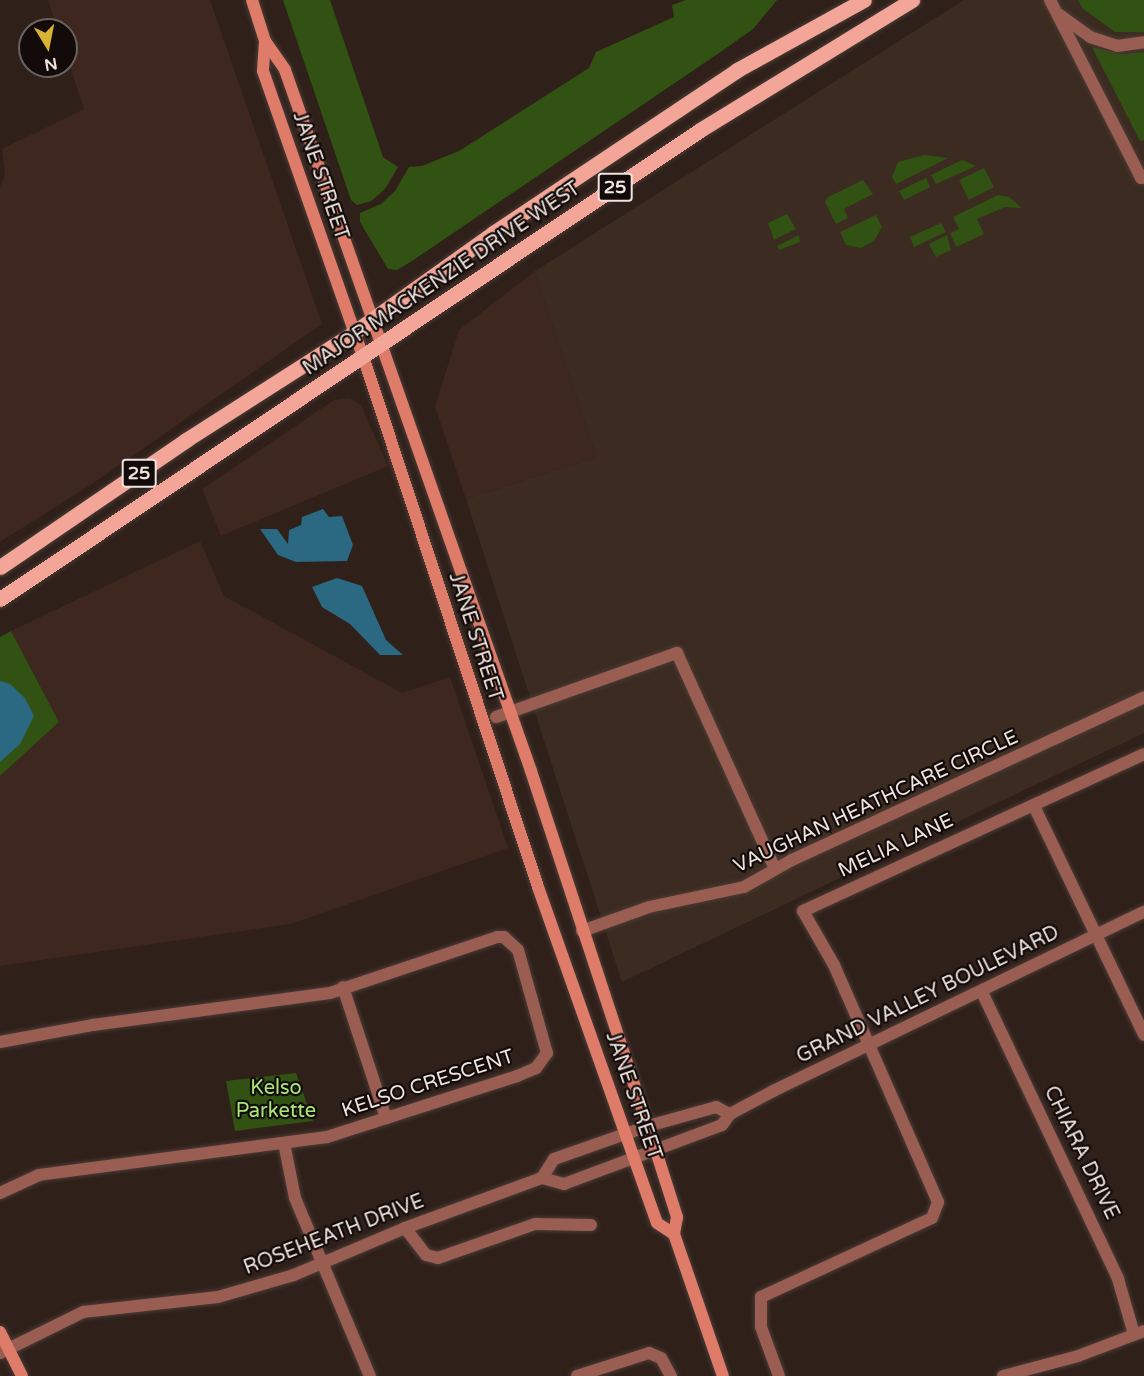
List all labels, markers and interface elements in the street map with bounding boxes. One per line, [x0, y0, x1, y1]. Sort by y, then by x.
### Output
north arrow [18, 18, 78, 78]
text: N [43, 53, 59, 75]
street label: JANE STREET [287, 109, 353, 243]
road number: 25 [597, 172, 633, 202]
street label: MAJOR MACKENZIE DRIVE WEST [299, 177, 585, 381]
road number: 25 [121, 458, 157, 488]
street label: JANE STREET [443, 570, 507, 704]
street label: VAUGHAN HEATHCARE CIRCLE [730, 725, 1022, 879]
street label: MELIA LANE [835, 809, 957, 883]
street label: GRAND VALLEY BOULEVARD [793, 921, 1063, 1069]
street label: JANE STREET [600, 1029, 666, 1163]
street label: KELSO CRESCENT [339, 1045, 517, 1123]
park label: Kelso Parkette [236, 1077, 316, 1124]
street label: CHIARA DRIVE [1038, 1082, 1124, 1224]
street label: ROSEHEATH DRIVE [240, 1190, 428, 1280]

